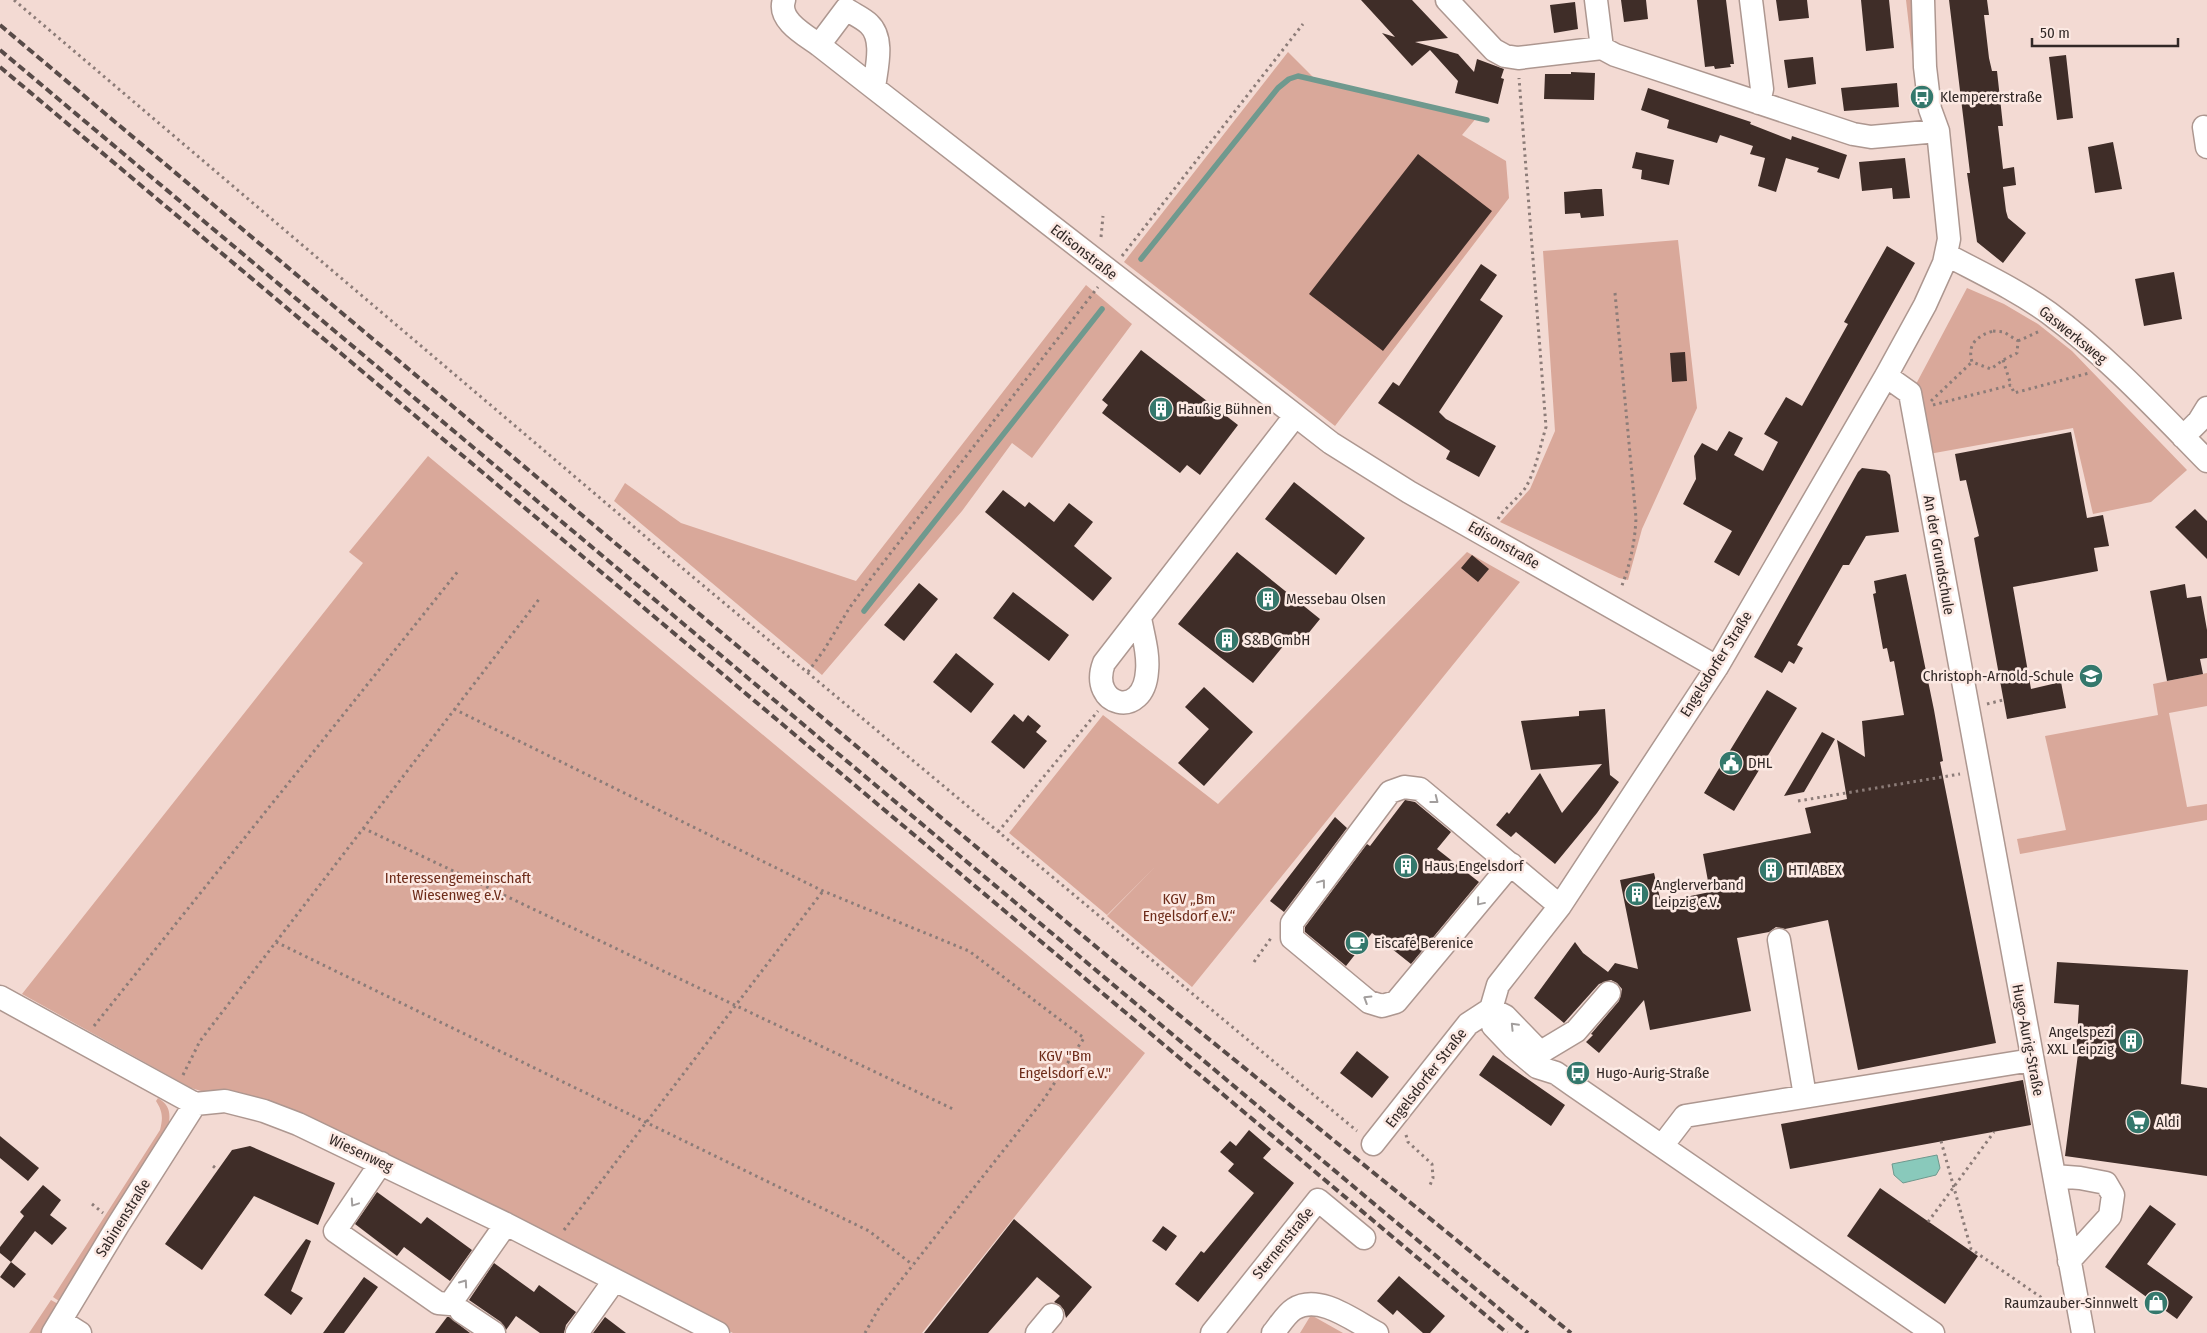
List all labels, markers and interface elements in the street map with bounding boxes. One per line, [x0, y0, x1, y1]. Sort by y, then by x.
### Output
scale bar [2032, 15, 2178, 47]
text: 50 m [2040, 24, 2070, 42]
bus stop icon: Klempererstraße [1909, 84, 1935, 110]
place label: Klempererstraße [1940, 88, 2042, 106]
street label: Edisonstraße [1047, 220, 1121, 284]
street label: Gaswerksweg [2035, 302, 2111, 368]
building icon: Haußig Bühnen [1148, 396, 1174, 422]
place label: Haußig Bühnen [1178, 400, 1272, 418]
street label: An der Grundschule [1920, 494, 1958, 616]
street label: Edisonstraße [1465, 517, 1543, 573]
building icon: Messebau Olsen [1255, 586, 1281, 612]
place label: Messebau Olsen [1286, 590, 1386, 608]
street label: Engelsdorfer Straße [1676, 608, 1756, 720]
building icon: S&B GmbH [1214, 627, 1240, 653]
place label: S&B GmbH [1244, 631, 1310, 649]
school or university icon: Christoph-Arnold-Schule [2078, 663, 2104, 689]
place label: Christoph-Arnold-Schule [1923, 667, 2074, 685]
public building icon: DHL [1718, 750, 1744, 776]
place label: DHL [1748, 754, 1773, 772]
one-way arrow [1429, 795, 1438, 804]
building icon: Haus Engelsdorf [1393, 853, 1419, 879]
place label: Haus Engelsdorf [1424, 857, 1525, 875]
building icon: HTI ABEX [1758, 857, 1784, 883]
place label: HTI ABEX [1788, 861, 1843, 879]
park label: Interessengemeinschaft Wiesenweg e.V. [385, 869, 531, 904]
place label: Anglerverband Leipzig e.V. [1654, 876, 1744, 911]
one-way arrow [1317, 880, 1325, 889]
building icon: Anglerverband Leipzig e.V. [1624, 881, 1650, 907]
park label: KGV „Bm Engelsdorf e.V.“ [1143, 890, 1236, 925]
one-way arrow [1477, 896, 1486, 905]
cafe icon: Eiscafé Berenice [1344, 930, 1370, 956]
place label: Eiscafé Berenice [1374, 934, 1473, 952]
street label: Hugo-Aurig-Straße [2008, 983, 2048, 1097]
one-way arrow [1363, 995, 1372, 1005]
one-way arrow [1511, 1022, 1520, 1031]
place label: Angelspezi XXL Leipzig [2047, 1023, 2114, 1058]
street label: Engelsdorfer Straße [1382, 1025, 1470, 1131]
building icon: Angelspezi XXL Leipzig [2118, 1028, 2144, 1054]
park label: KGV "Bm Engelsdorf e.V." [1019, 1047, 1111, 1082]
bus stop icon: Hugo-Aurig-Straße [1565, 1060, 1591, 1086]
place label: Hugo-Aurig-Straße [1596, 1064, 1710, 1082]
supermarket icon: Aldi [2125, 1109, 2151, 1135]
place label: Aldi [2156, 1113, 2180, 1131]
street label: Wiesenweg [326, 1130, 396, 1176]
street label: Sabinenstraße [92, 1176, 154, 1260]
one-way arrow [351, 1197, 360, 1207]
street label: Sternenstraße [1249, 1204, 1317, 1282]
one-way arrow [458, 1280, 467, 1289]
shop icon: Raumzauber-Sinnwelt [2143, 1290, 2169, 1316]
place label: Raumzauber-Sinnwelt [2004, 1294, 2138, 1312]

